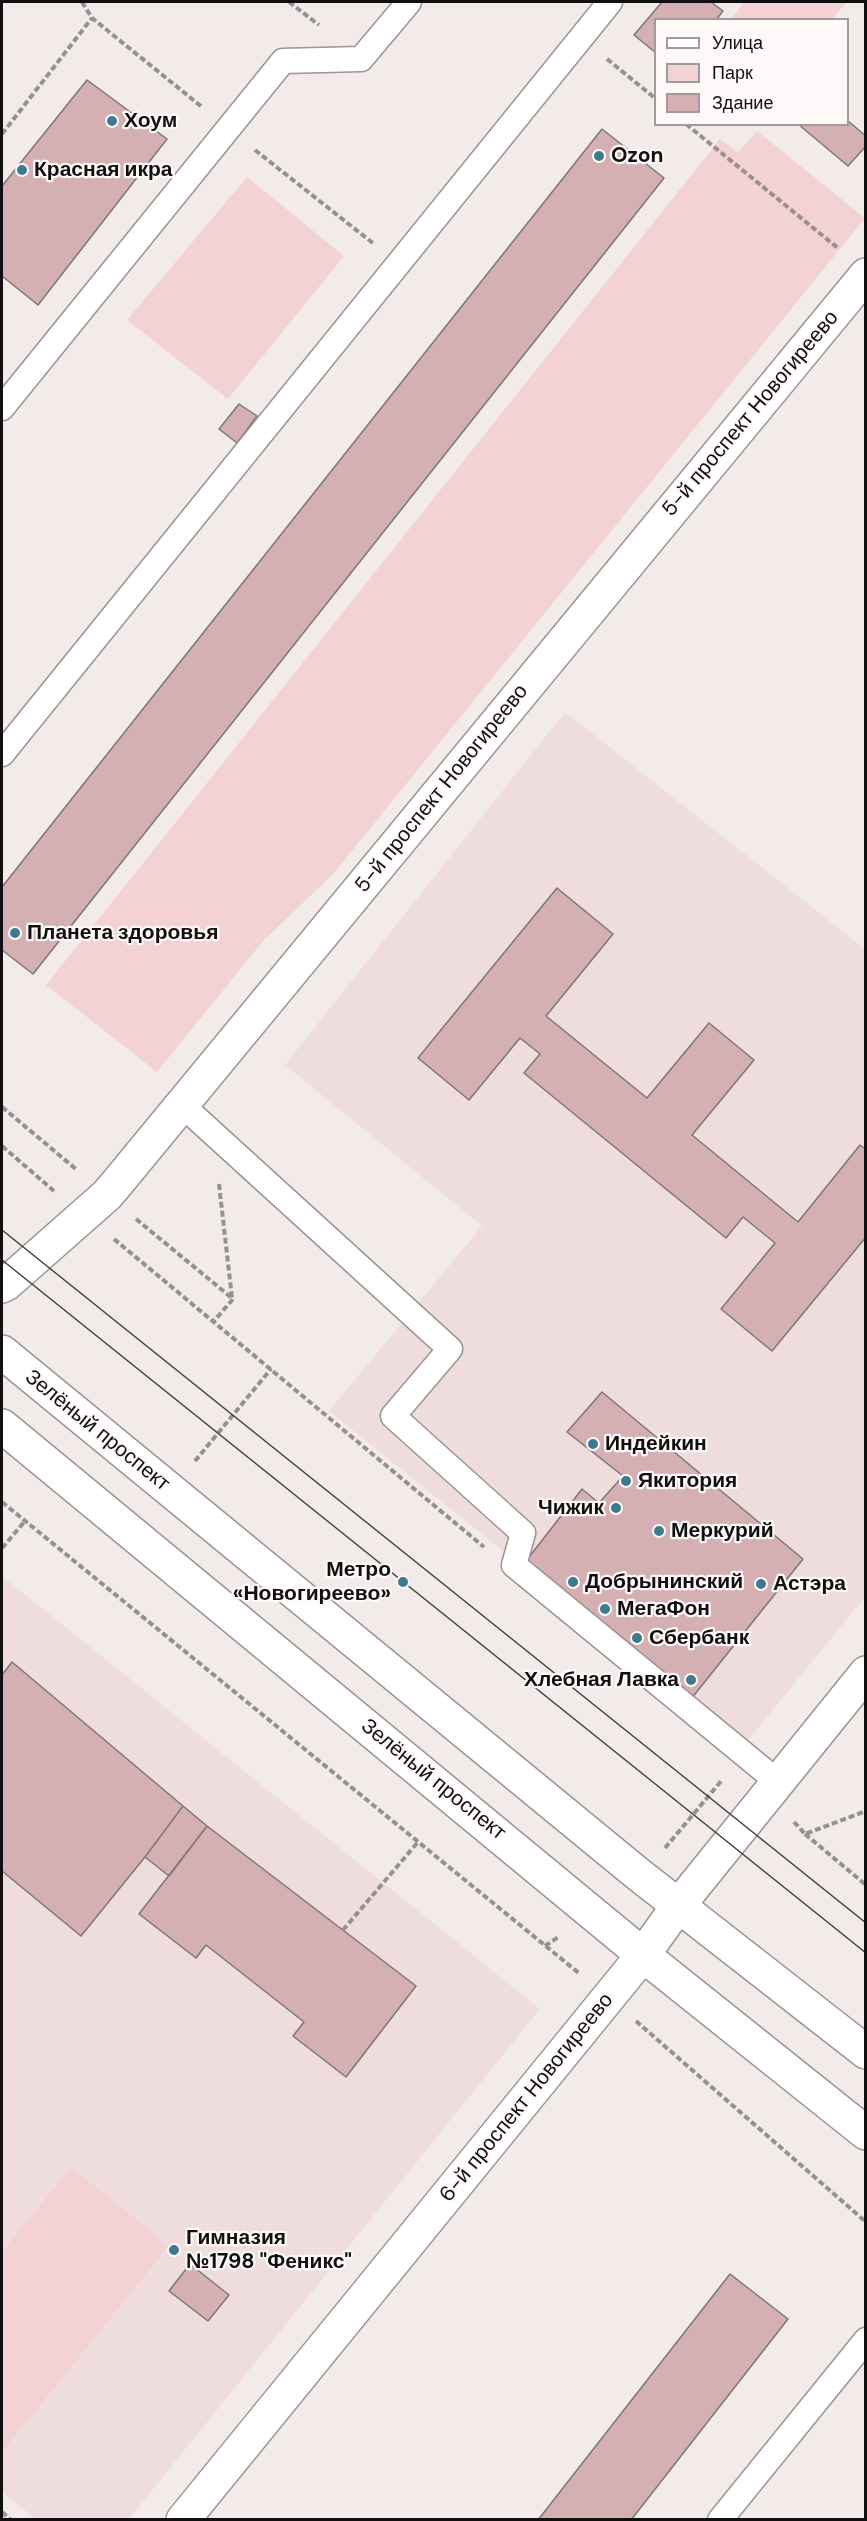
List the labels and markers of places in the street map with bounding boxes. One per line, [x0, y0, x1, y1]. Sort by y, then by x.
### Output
place label: Хоум [124, 108, 177, 134]
marker: Хоум [105, 114, 119, 128]
place label: Ozon [611, 143, 664, 169]
marker: Ozon [592, 149, 606, 163]
place label: Красная икра [34, 157, 172, 183]
marker: Красная икра [15, 163, 29, 177]
place label: Планета здоровья [27, 920, 218, 946]
marker: Планета здоровья [8, 926, 22, 940]
place label: Индейкин [605, 1431, 707, 1457]
marker: Индейкин [586, 1437, 600, 1451]
place label: Якитория [638, 1468, 737, 1494]
marker: Якитория [619, 1474, 633, 1488]
place label: Чижик [538, 1495, 604, 1521]
marker: Чижик [609, 1501, 623, 1515]
place label: Меркурий [671, 1518, 774, 1544]
marker: Меркурий [652, 1524, 666, 1538]
place label: Метро «Новогиреево» [233, 1557, 391, 1607]
place label: Добрынинский [585, 1569, 743, 1595]
place label: Астэра [773, 1571, 846, 1597]
marker: Метро «Новогиреево» [396, 1575, 410, 1589]
marker: Добрынинский [566, 1575, 580, 1589]
marker: Астэра [754, 1577, 768, 1591]
place label: МегаФон [617, 1596, 710, 1622]
marker: МегаФон [598, 1602, 612, 1616]
place label: Сбербанк [649, 1625, 749, 1651]
marker: Сбербанк [630, 1631, 644, 1645]
place label: Хлебная Лавка [524, 1667, 679, 1693]
marker: Хлебная Лавка [684, 1673, 698, 1687]
place label: Гимназия №1798 "Феникс" [186, 2225, 352, 2275]
marker: Гимназия №1798 "Феникс" [167, 2243, 181, 2257]

